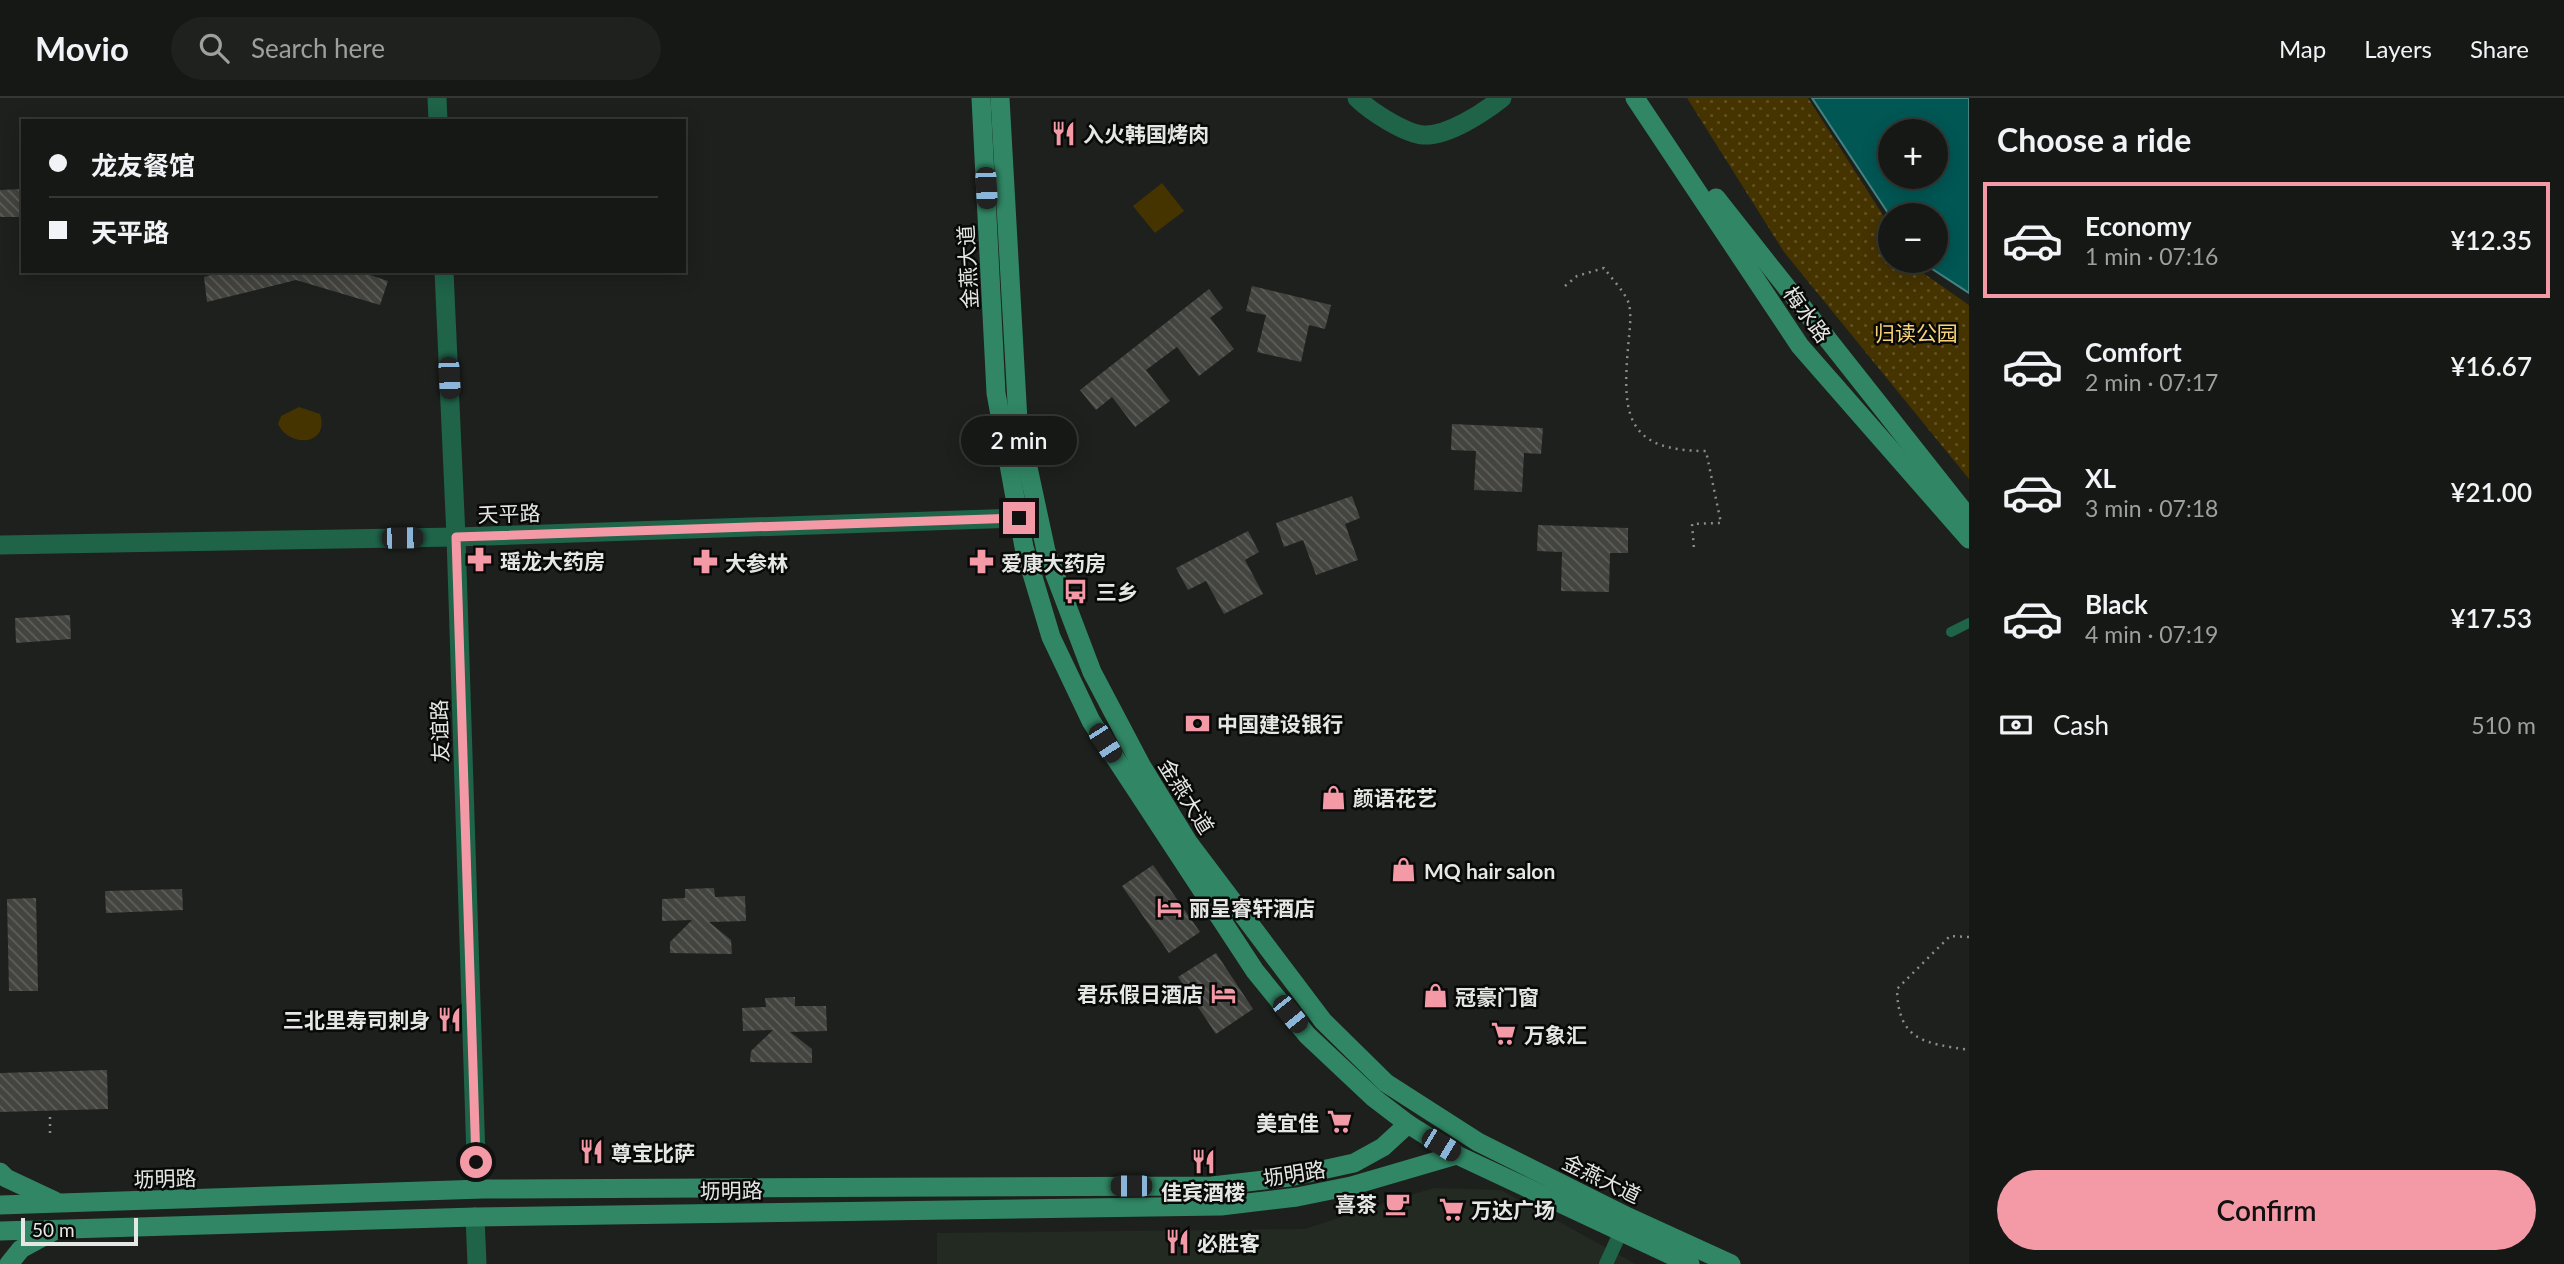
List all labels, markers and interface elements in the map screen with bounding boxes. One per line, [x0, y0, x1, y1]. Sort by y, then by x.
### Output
search box [171, 17, 661, 80]
text: Movio [35, 28, 129, 68]
icon: search [195, 29, 233, 67]
text: Search here [251, 32, 385, 64]
text: Map [2279, 34, 2326, 63]
text: Layers [2364, 34, 2432, 63]
text: Share [2470, 34, 2529, 63]
restaurant icon: 入火韩国烤肉 [1049, 119, 1077, 147]
map controls [1878, 119, 1948, 273]
button: + [1878, 119, 1948, 189]
text: Choose a ride [1997, 120, 2191, 159]
place label: 入火韩国烤肉 [1083, 121, 1209, 146]
text: 龙友餐馆 [91, 149, 195, 181]
car [975, 166, 998, 210]
button: − [1878, 203, 1948, 273]
icon: car [2001, 209, 2064, 272]
text: Economy [2085, 210, 2191, 242]
text: 天平路 [91, 216, 169, 248]
street label: 金燕大道 [952, 224, 982, 310]
text: ¥12.35 [2450, 224, 2532, 256]
text: 1 min · 07:16 [2085, 242, 2218, 270]
street label: 梅水路 [1779, 281, 1837, 347]
park label: 归读公园 [1874, 320, 1958, 345]
icon: car [2001, 335, 2064, 398]
text: Comfort [2085, 336, 2182, 368]
text: ¥16.67 [2450, 350, 2532, 382]
car [438, 356, 461, 400]
text: 2 min · 07:17 [2085, 368, 2218, 396]
callout: 2 min [961, 416, 1077, 466]
text: 2 min [991, 426, 1047, 454]
icon: car [2001, 461, 2064, 524]
text: XL [2085, 462, 2116, 494]
text: ¥21.00 [2450, 476, 2532, 508]
text: 3 min · 07:18 [2085, 494, 2218, 522]
street label: 天平路 [477, 499, 541, 527]
route end [1003, 502, 1035, 534]
car [381, 527, 424, 549]
pharmacy icon: 瑶龙大药房 [466, 546, 494, 574]
place label: 瑶龙大药房 [500, 548, 605, 573]
pharmacy icon: 大参林 [691, 548, 719, 576]
pharmacy icon: 爱康大药房 [967, 548, 995, 576]
place label: 大参林 [725, 550, 788, 575]
place label: 爱康大药房 [1001, 550, 1106, 575]
bus stop icon: 三乡 [1062, 577, 1090, 605]
place label: 三乡 [1096, 579, 1138, 604]
icon: car [2001, 587, 2064, 650]
text: Black [2085, 588, 2148, 620]
text: ¥17.53 [2450, 602, 2532, 634]
text: 4 min · 07:19 [2085, 620, 2218, 648]
street label: 友谊路 [425, 699, 453, 763]
icon: cash [1997, 706, 2035, 744]
bank icon: 中国建设银行 [1183, 709, 1211, 737]
text: Cash [2053, 709, 2109, 741]
place label: 中国建设银行 [1217, 711, 1343, 736]
text: 510 m [2471, 711, 2536, 739]
car [1085, 720, 1126, 766]
street label: 金燕大道 [1154, 754, 1220, 838]
shop icon: 颜语花艺 [1319, 783, 1347, 811]
place label: 颜语花艺 [1353, 785, 1437, 810]
shop icon: MQ hair salon [1390, 856, 1418, 884]
place label: MQ hair salon [1424, 858, 1555, 883]
hotel icon: 丽呈睿轩酒店 [1155, 893, 1183, 921]
place label: 丽呈睿轩酒店 [1189, 895, 1315, 920]
hotel icon: 君乐假日酒店 [1209, 979, 1237, 1007]
place label: 君乐假日酒店 [1077, 981, 1203, 1006]
shop icon: 冠豪门窗 [1421, 982, 1449, 1010]
place label: 冠豪门窗 [1455, 984, 1539, 1009]
car [1269, 991, 1312, 1037]
restaurant icon: 三北里寿司刺身 [436, 1005, 464, 1033]
place label: 三北里寿司刺身 [283, 1007, 430, 1032]
supermarket icon: 万象汇 [1490, 1020, 1518, 1048]
place label: 万象汇 [1524, 1022, 1587, 1047]
supermarket icon: 美宜佳 [1325, 1108, 1353, 1136]
place label: 美宜佳 [1256, 1110, 1319, 1135]
car [1418, 1125, 1465, 1165]
restaurant icon: 尊宝比萨 [577, 1138, 605, 1166]
place label: 尊宝比萨 [611, 1140, 695, 1165]
route start [460, 1146, 492, 1178]
restaurant icon: 佳宾酒楼 [1189, 1148, 1217, 1176]
street label: 金燕大道 [1559, 1148, 1645, 1208]
street label: 坜明路 [1261, 1156, 1327, 1190]
street label: 坜明路 [133, 1164, 197, 1192]
button: Confirm [1997, 1170, 2536, 1250]
car [1111, 1176, 1153, 1197]
street label: 坜明路 [699, 1177, 763, 1203]
place label: 佳宾酒楼 [1161, 1179, 1245, 1204]
cafe icon: 喜茶 [1383, 1189, 1411, 1217]
place label: 喜茶 [1335, 1191, 1377, 1216]
supermarket icon: 万达广场 [1437, 1195, 1465, 1223]
place label: 万达广场 [1471, 1197, 1555, 1222]
scale bar [21, 1215, 138, 1247]
text: 50 m [32, 1218, 75, 1241]
restaurant icon: 必胜客 [1163, 1228, 1191, 1256]
place label: 必胜客 [1197, 1230, 1260, 1255]

